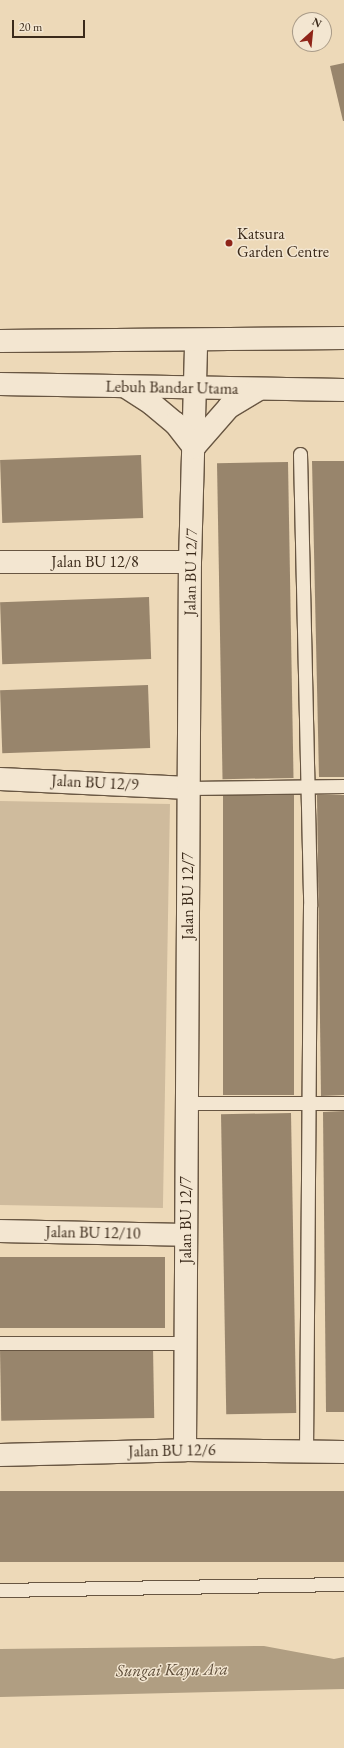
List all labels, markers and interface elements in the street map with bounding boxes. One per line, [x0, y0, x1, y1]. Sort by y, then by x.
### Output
scale bar [14, 12, 87, 38]
north arrow [292, 12, 332, 52]
text: N [310, 14, 324, 30]
text: 20 m [19, 19, 42, 35]
place label: Katsura Garden Centre [237, 224, 329, 262]
marker: Katsura Garden Centre [224, 238, 234, 248]
street label: Lebuh Bandar Utama [105, 377, 239, 399]
street label: Jalan BU 12/7 [181, 528, 201, 616]
street label: Jalan BU 12/8 [51, 552, 139, 572]
street label: Jalan BU 12/9 [51, 771, 139, 795]
street label: Jalan BU 12/7 [178, 852, 198, 940]
street label: Jalan BU 12/7 [176, 1176, 196, 1264]
street label: Jalan BU 12/10 [45, 1223, 141, 1243]
street label: Jalan BU 12/6 [128, 1441, 216, 1461]
water label: Sungai Kayu Ara [116, 1659, 228, 1681]

